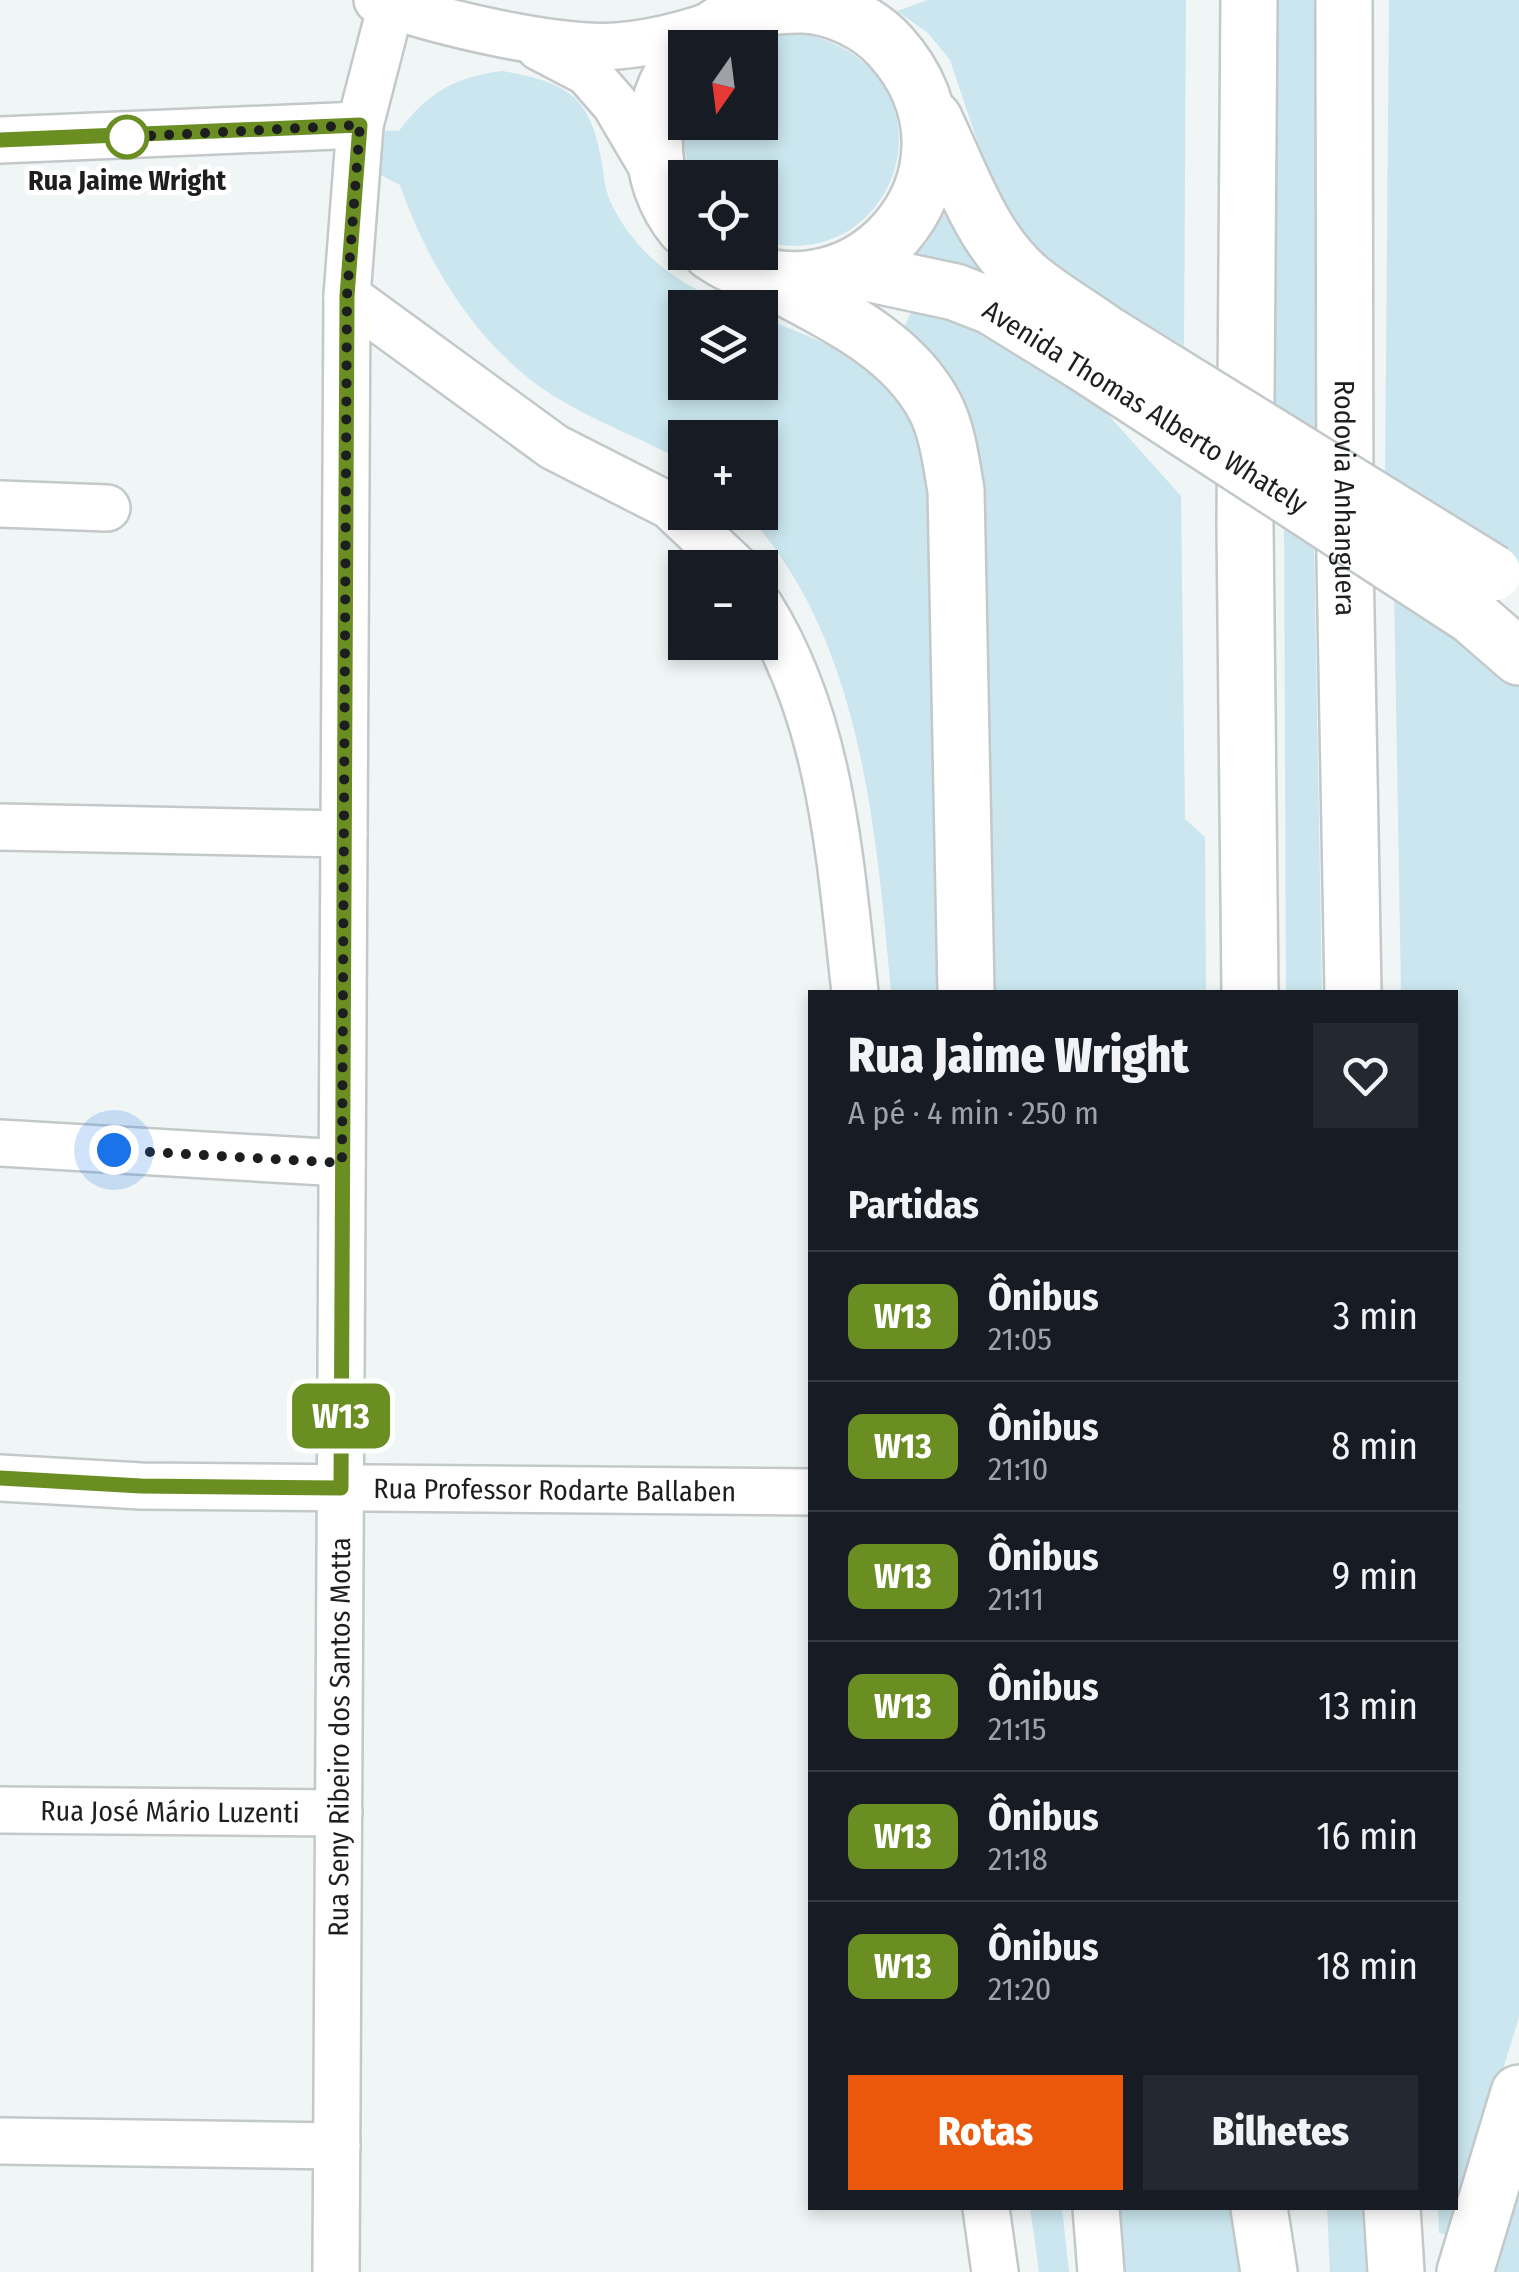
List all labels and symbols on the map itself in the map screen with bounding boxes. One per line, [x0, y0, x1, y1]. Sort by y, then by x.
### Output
north arrow [668, 30, 778, 140]
marker: Rua Jaime Wright [106, 116, 148, 158]
place label: Rua Jaime Wright [28, 164, 227, 197]
street label: Avenida Thomas Alberto Whately [977, 293, 1314, 521]
street label: Rodovia Anhanguera [1328, 380, 1363, 616]
your location [89, 1125, 139, 1175]
line badge: W13 [284, 1384, 398, 1448]
street label: Rua Professor Rodarte Ballaben [373, 1472, 736, 1508]
street label: Rua Seny Ribeiro dos Santos Motta [321, 1537, 357, 1937]
street label: Rua José Mário Luzenti [40, 1794, 300, 1829]

